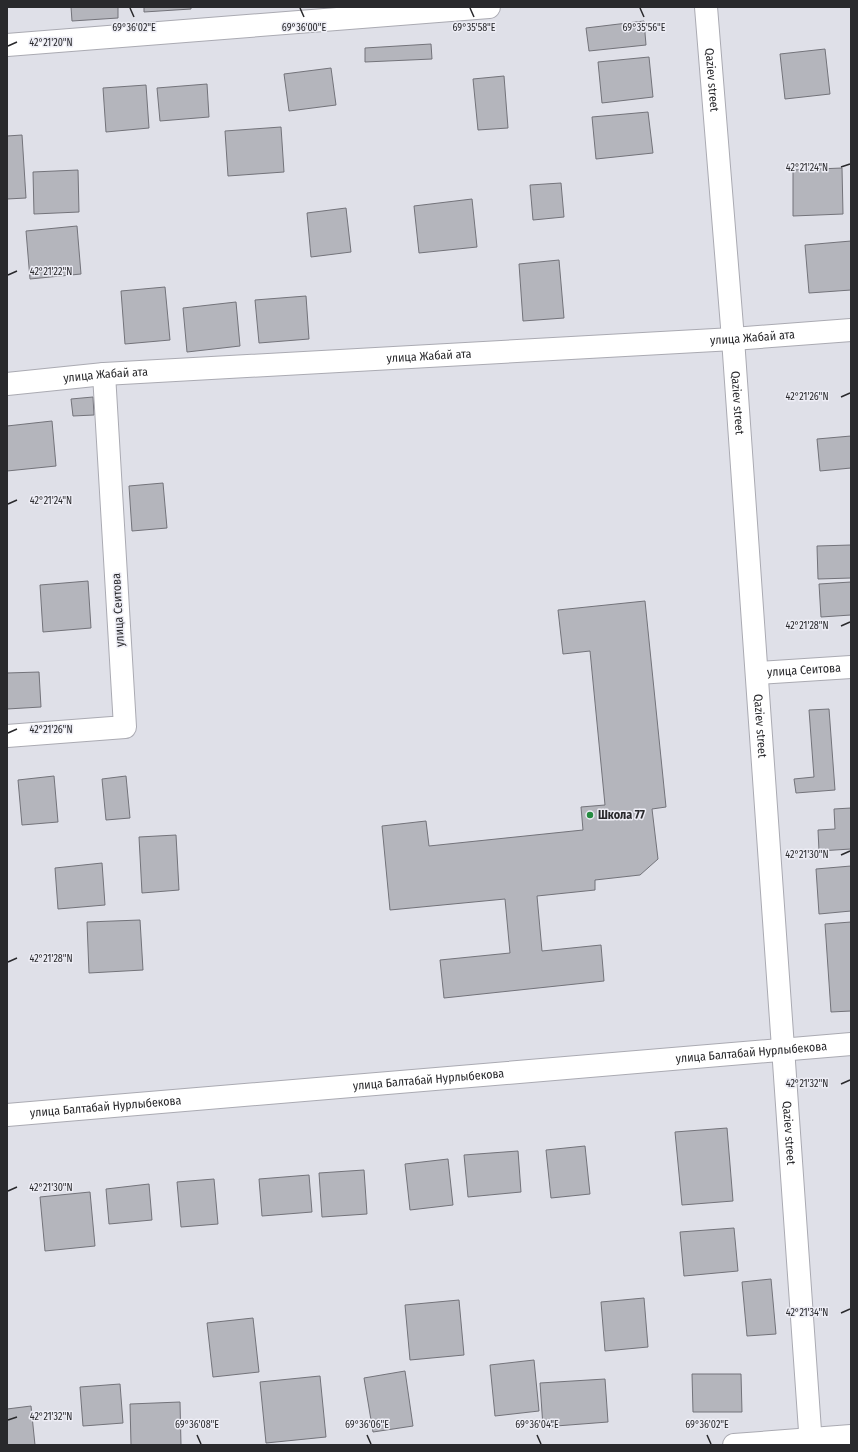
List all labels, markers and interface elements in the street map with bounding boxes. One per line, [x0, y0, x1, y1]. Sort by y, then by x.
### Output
text: 69°36'02"E [112, 22, 156, 34]
text: 69°36'00"E [282, 22, 326, 34]
text: 69°35'58"E [452, 22, 496, 34]
text: 69°35'56"E [622, 22, 666, 34]
text: 42°21'20"N [29, 37, 73, 49]
street label: Qaziev street [702, 47, 721, 112]
text: 42°21'24"N [786, 162, 828, 174]
text: 42°21'22"N [30, 266, 72, 278]
street label: улица Жабай ата [710, 327, 795, 347]
street label: улица Жабай ата [386, 347, 472, 365]
street label: улица Жабай ата [63, 365, 148, 385]
street label: Qaziev street [728, 370, 747, 435]
text: 42°21'26"N [786, 391, 828, 403]
text: 42°21'24"N [30, 495, 72, 507]
street label: улица Сеитова [109, 573, 127, 647]
text: 42°21'28"N [785, 620, 829, 632]
street label: улица Сеитова [767, 661, 841, 679]
street label: Qaziev street [751, 694, 770, 758]
text: 42°21'26"N [30, 724, 72, 736]
place label: Школа 77 [598, 808, 645, 822]
marker: Школа 77 [585, 810, 595, 820]
text: 42°21'30"N [785, 849, 829, 861]
text: 42°21'28"N [29, 953, 73, 965]
street label: улица Балтабай Нурлыбекова [675, 1039, 828, 1066]
street label: улица Балтабай Нурлыбекова [352, 1066, 505, 1093]
text: 42°21'32"N [786, 1078, 828, 1090]
street label: улица Балтабай Нурлыбекова [29, 1093, 182, 1120]
street label: Qaziev street [780, 1101, 798, 1165]
text: 42°21'30"N [29, 1182, 73, 1194]
text: 42°21'34"N [786, 1307, 828, 1319]
text: 42°21'32"N [30, 1411, 72, 1423]
text: 69°36'08"E [175, 1419, 219, 1431]
text: 69°36'06"E [345, 1419, 389, 1431]
text: 69°36'04"E [515, 1419, 559, 1431]
text: 69°36'02"E [685, 1419, 729, 1431]

